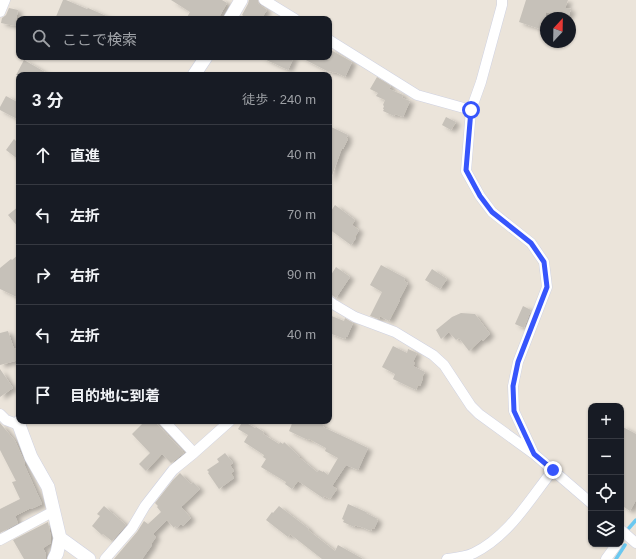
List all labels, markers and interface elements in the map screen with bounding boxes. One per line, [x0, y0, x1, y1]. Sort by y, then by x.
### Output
north arrow [540, 12, 576, 48]
search box [16, 16, 332, 60]
icon: search [30, 27, 52, 49]
text: ここで検索 [62, 31, 137, 48]
text: 3 分 [32, 91, 63, 110]
text: 徒歩 · 240 m [242, 92, 316, 107]
route start [462, 101, 480, 119]
icon: ahead [32, 144, 54, 166]
text: 直進 [70, 147, 100, 164]
text: 40 m [287, 147, 316, 162]
icon: left [32, 204, 54, 226]
text: 左折 [70, 207, 100, 224]
text: 70 m [287, 207, 316, 222]
icon: right [32, 264, 54, 286]
text: 右折 [70, 267, 100, 284]
text: 90 m [287, 267, 316, 282]
icon: left [32, 324, 54, 346]
text: 左折 [70, 327, 100, 344]
text: 40 m [287, 327, 316, 342]
icon: arrive [32, 384, 54, 406]
text: 目的地に到着 [70, 387, 160, 404]
map controls [588, 403, 624, 547]
button: + [588, 403, 624, 439]
button: − [588, 439, 624, 475]
route end [544, 461, 562, 479]
button: locate [588, 475, 624, 511]
button: layers [588, 511, 624, 547]

